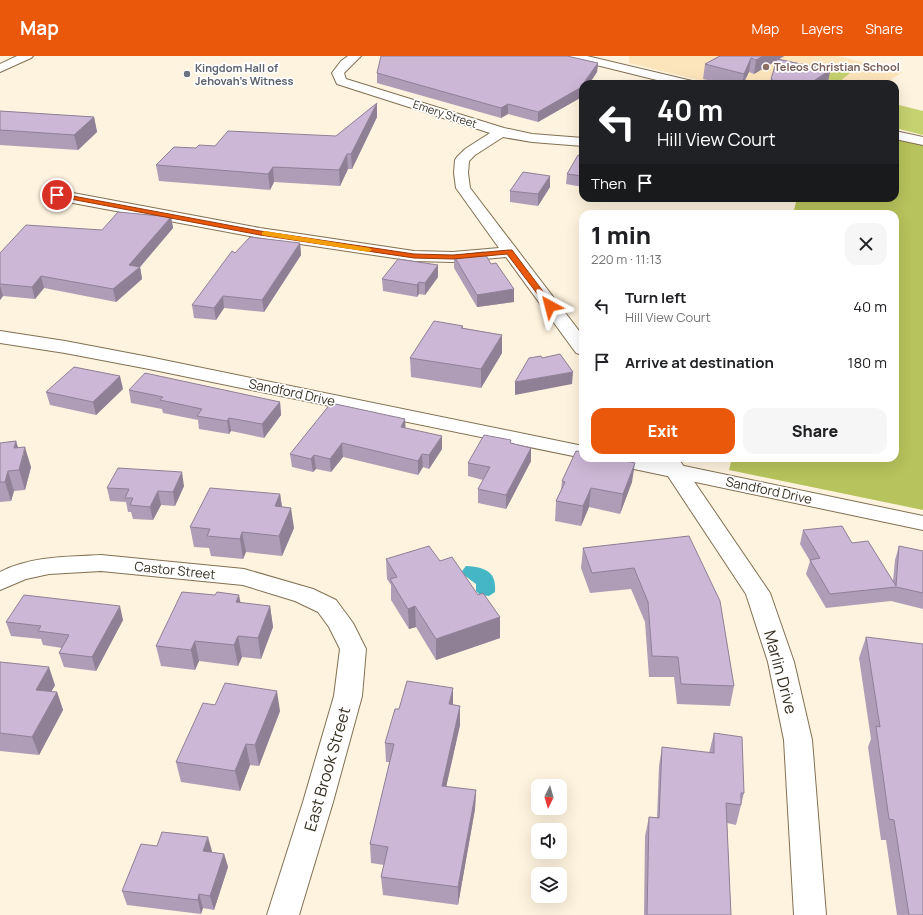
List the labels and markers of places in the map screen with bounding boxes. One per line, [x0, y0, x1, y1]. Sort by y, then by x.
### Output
place label: Teleos Christian School [774, 59, 900, 74]
place label: Kingdom Hall of Jehovah’s Witness [195, 60, 293, 88]
marker: Teleos Christian School [761, 62, 771, 72]
marker: Kingdom Hall of Jehovah’s Witness [182, 69, 192, 79]
pin [40, 178, 74, 212]

